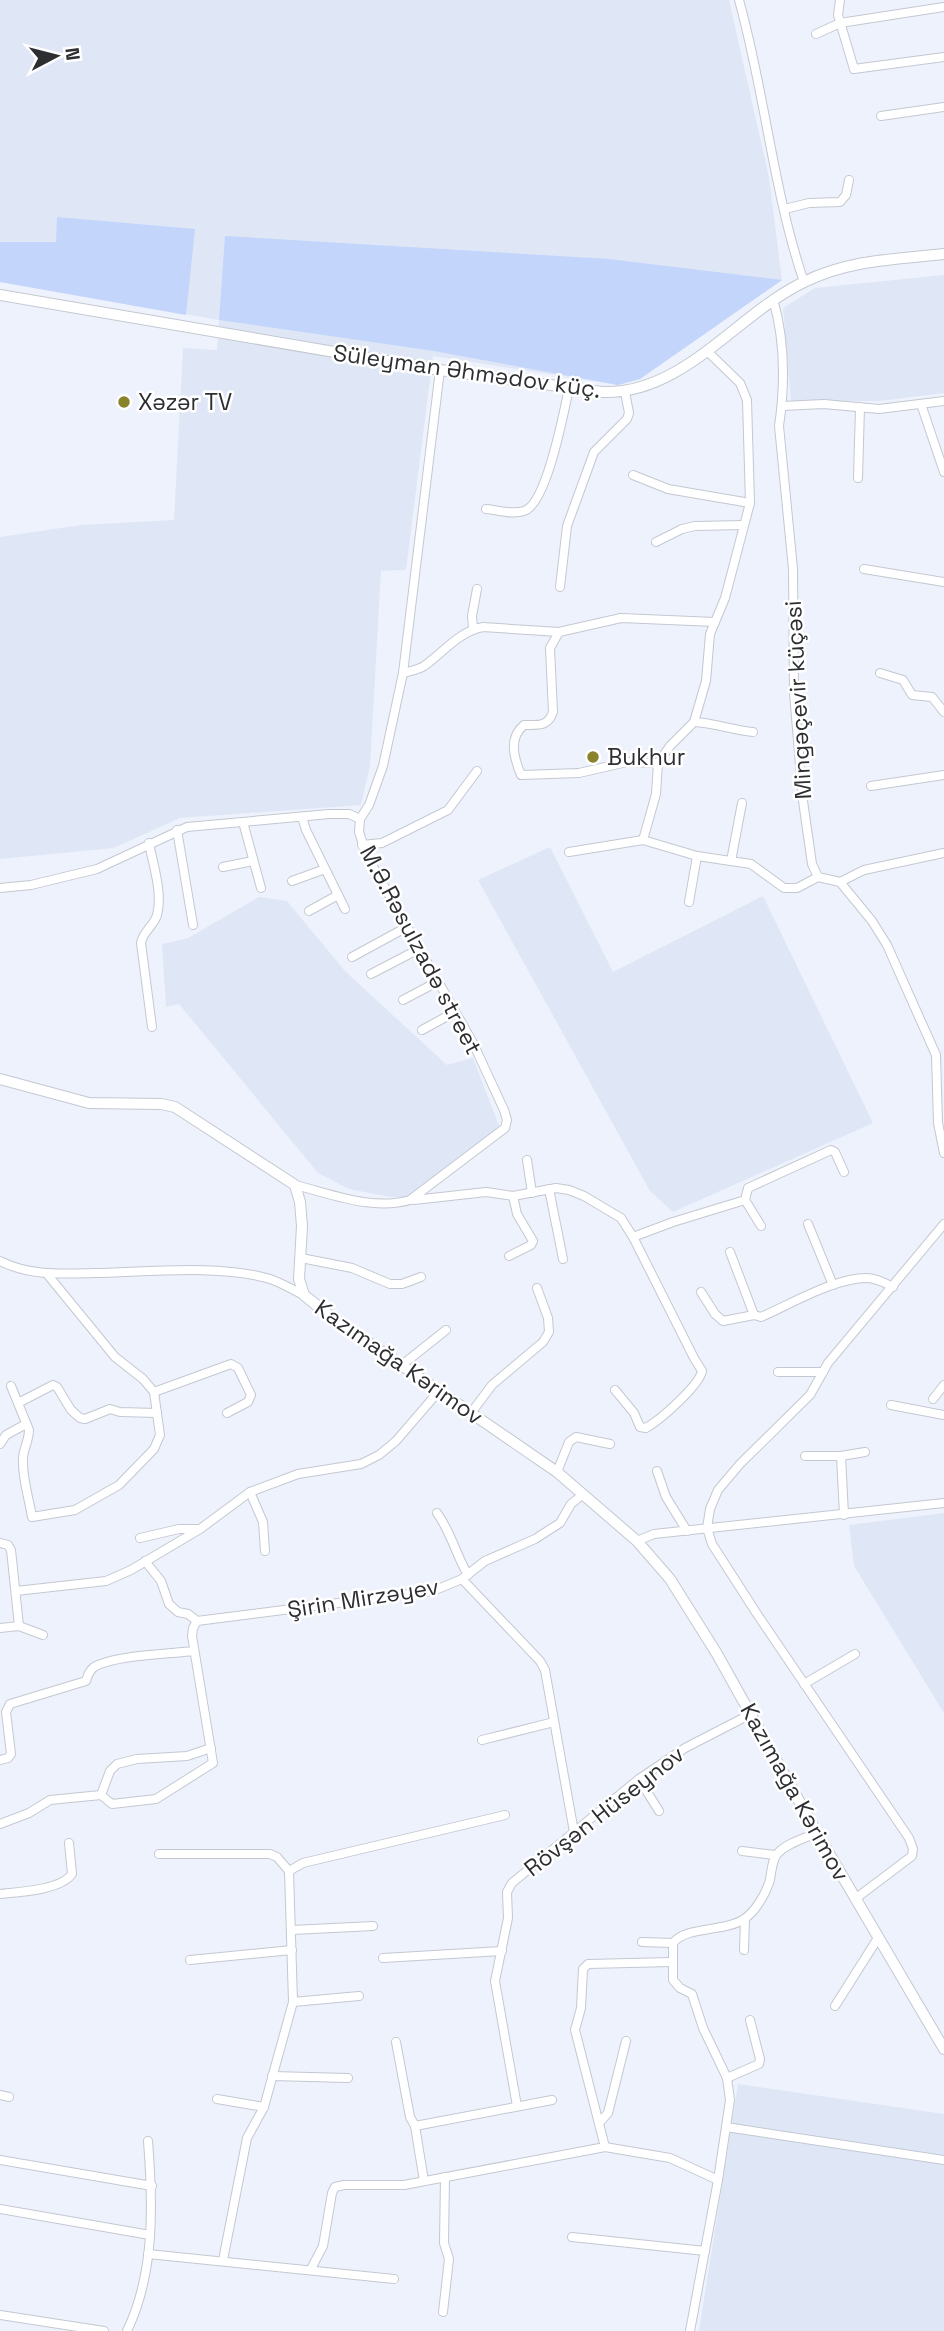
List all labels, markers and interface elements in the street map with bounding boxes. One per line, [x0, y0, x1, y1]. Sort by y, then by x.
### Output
north arrow [21, 21, 91, 91]
text: N [59, 46, 86, 62]
street label: Süleyman Əhmədov küç. [331, 337, 603, 405]
place label: Xəzər TV [138, 387, 232, 417]
marker: Xəzər TV [116, 394, 132, 410]
street label: Mingəçevir küçəsi [778, 600, 818, 800]
place label: Bukhur [607, 742, 685, 772]
marker: Bukhur [585, 749, 601, 765]
street label: M.Ə.Rəsulzadə street [353, 840, 489, 1060]
street label: Kazımağa Kərimov [309, 1293, 489, 1431]
street label: Şirin Mirzəyev [285, 1571, 441, 1625]
street label: Kazımağa Kərimov [734, 1698, 856, 1886]
street label: Rövşən Hüseynov [518, 1739, 690, 1883]

